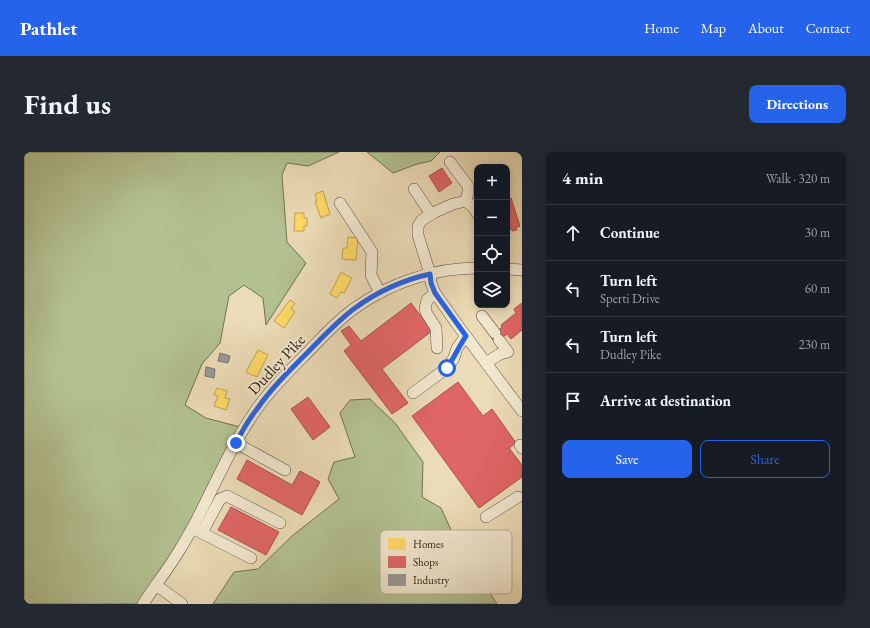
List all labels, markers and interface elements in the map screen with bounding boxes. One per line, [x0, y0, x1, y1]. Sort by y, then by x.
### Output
text: Pathlet [20, 16, 77, 41]
text: Home [644, 19, 679, 37]
text: Map [701, 19, 726, 37]
text: About [748, 19, 784, 37]
text: Contact [806, 19, 850, 37]
button: Directions [749, 85, 846, 123]
text: Find us [24, 86, 111, 122]
map controls [474, 164, 510, 308]
button: + [474, 164, 510, 200]
text: 4 min [562, 167, 603, 189]
text: Walk · 320 m [766, 170, 830, 187]
button: − [474, 200, 510, 236]
icon: ahead [562, 222, 584, 244]
text: Continue [600, 223, 660, 242]
text: 30 m [805, 224, 830, 241]
button: locate [474, 236, 510, 272]
text: Turn left [600, 271, 657, 290]
button: layers [474, 272, 510, 308]
icon: left [562, 278, 584, 300]
text: 60 m [805, 280, 830, 297]
text: Sperti Drive [600, 290, 660, 307]
text: Turn left [600, 327, 657, 346]
street label: Dudley Pike [243, 330, 310, 399]
icon: left [562, 334, 584, 356]
text: 230 m [799, 336, 830, 353]
text: Dudley Pike [600, 346, 661, 363]
route start [438, 359, 456, 377]
icon: arrive [562, 390, 584, 412]
text: Arrive at destination [600, 391, 731, 410]
route end [227, 434, 245, 452]
button: Save [562, 440, 692, 478]
button: Share [700, 440, 830, 478]
legend [380, 530, 512, 594]
text: Homes [413, 537, 444, 551]
text: Shops [413, 555, 439, 569]
text: Industry [413, 573, 450, 587]

